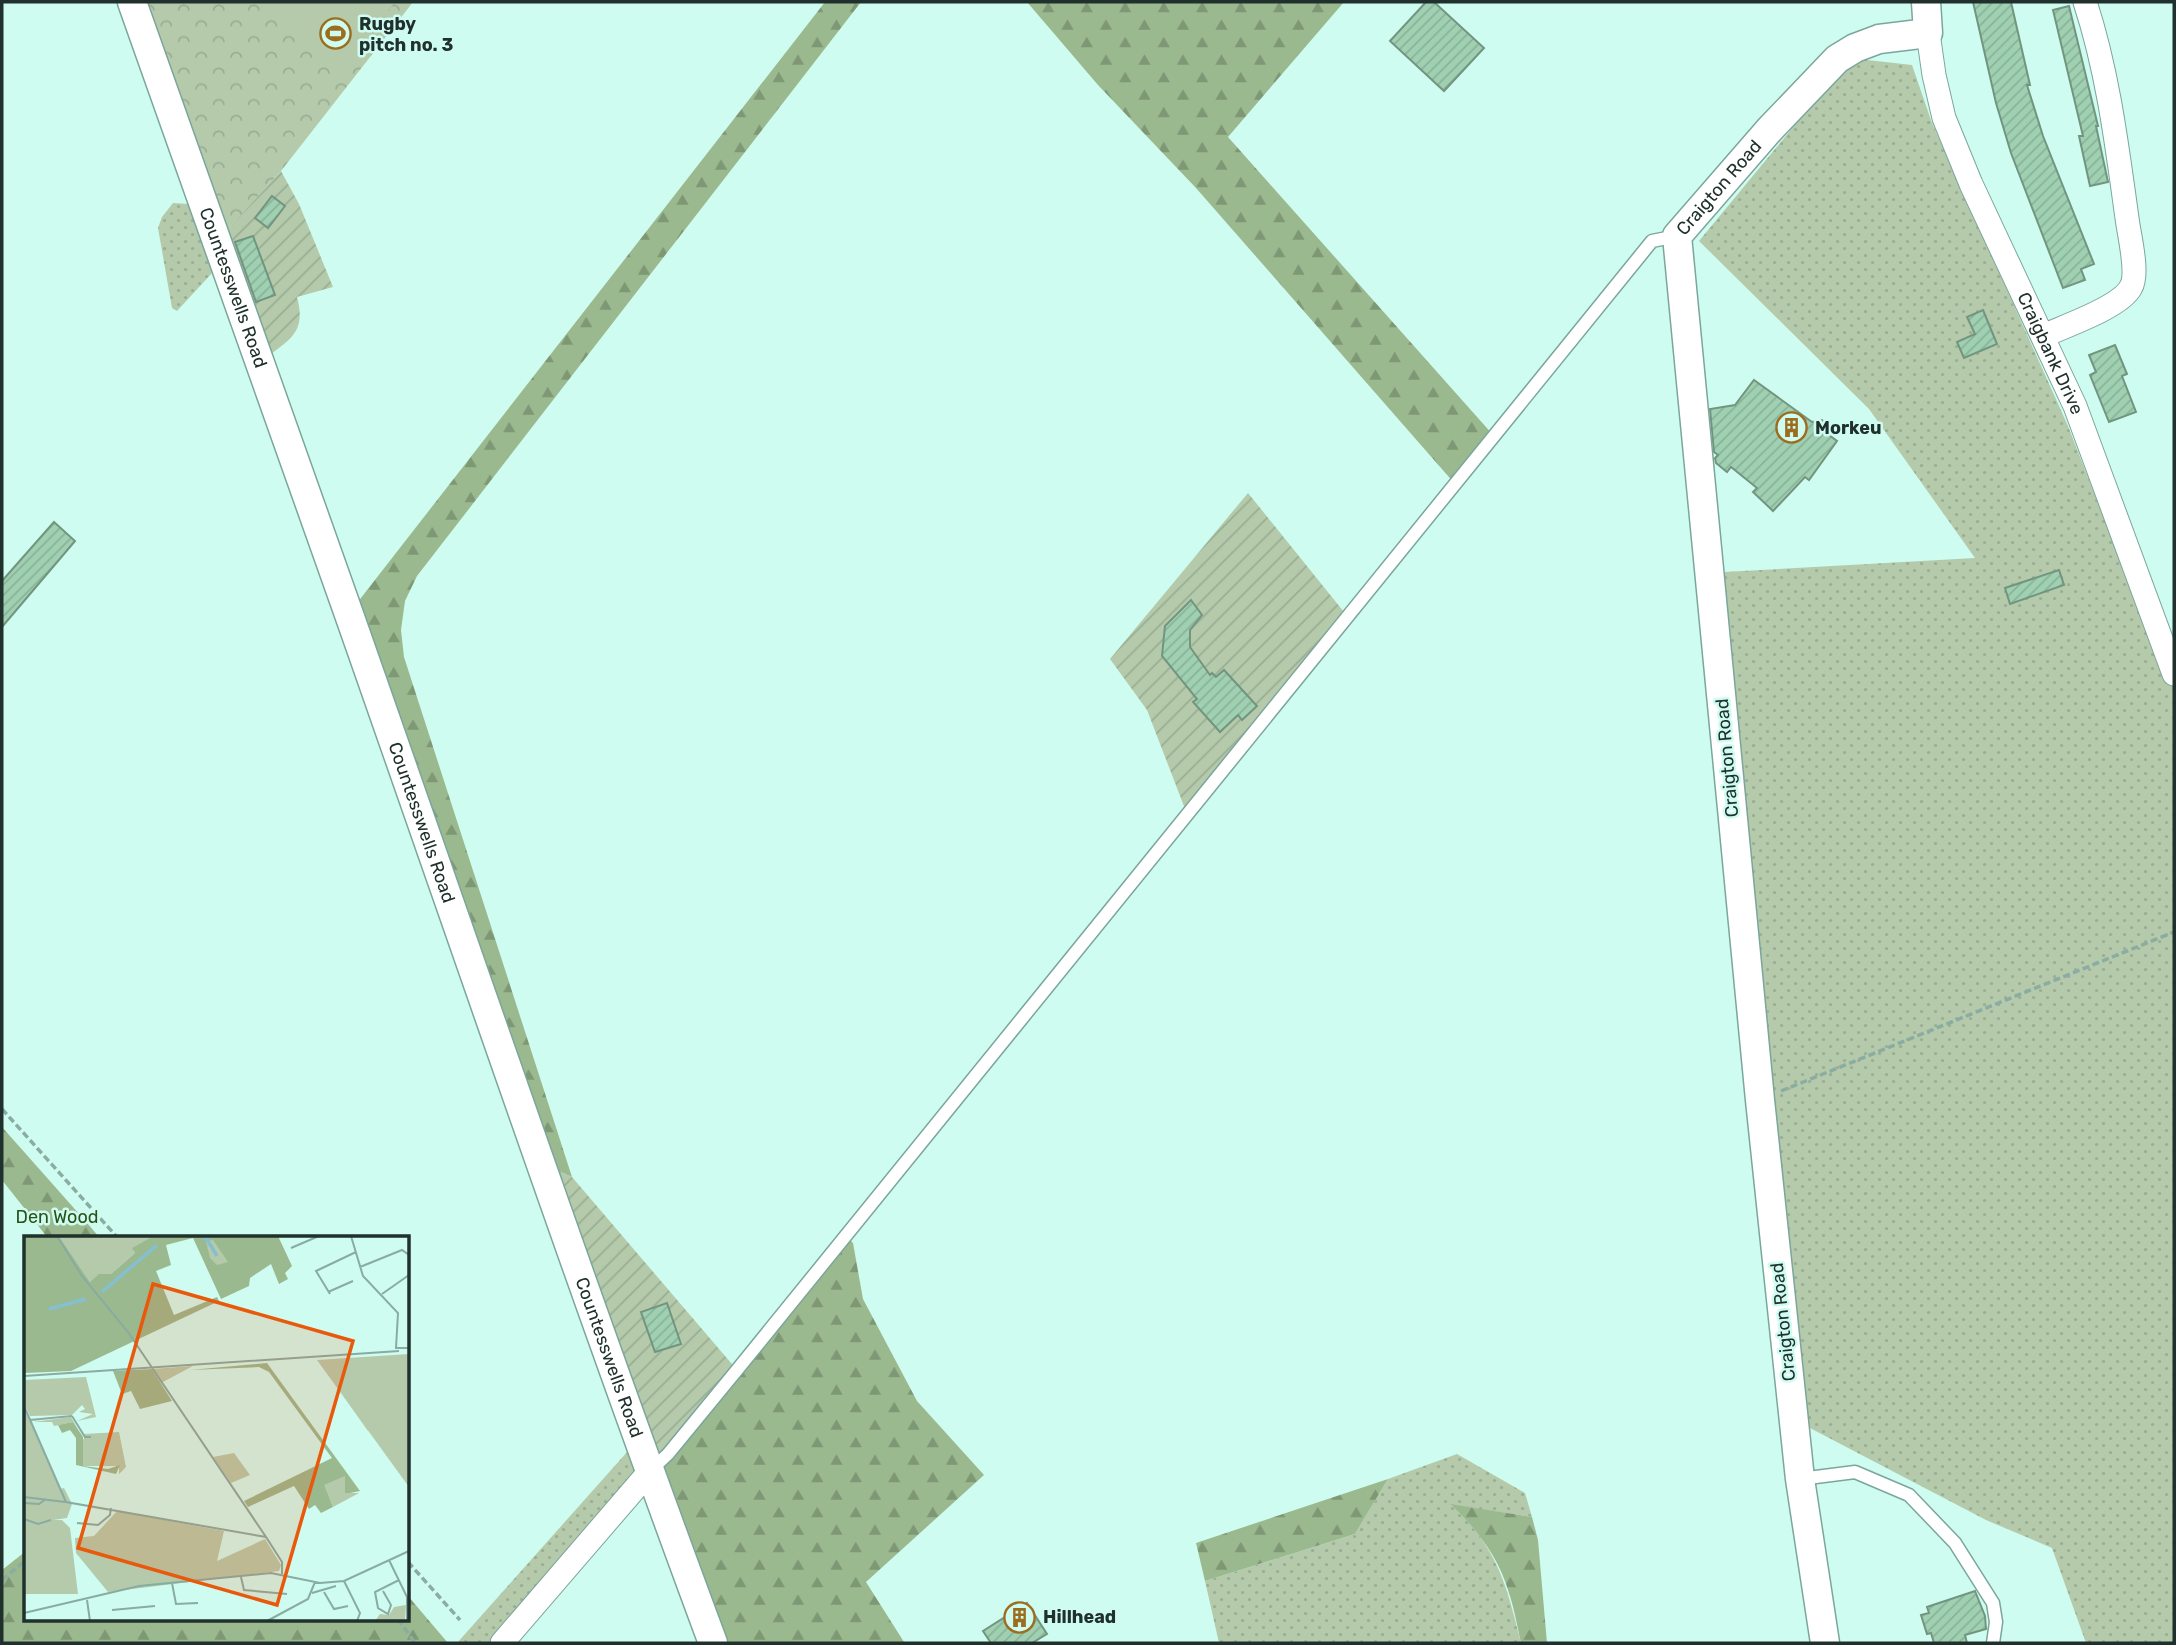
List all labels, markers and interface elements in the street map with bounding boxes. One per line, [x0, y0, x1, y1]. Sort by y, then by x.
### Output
place label: Rugby pitch no. 3 [359, 13, 454, 56]
sports icon: Rugby pitch no. 3 [319, 17, 353, 51]
street label: Craigton Road [1672, 135, 1766, 240]
street label: Countesswells Road [194, 204, 272, 371]
street label: Craigbank Drive [2012, 289, 2088, 417]
building icon: Morkeu [1775, 411, 1809, 445]
place label: Morkeu [1815, 417, 1881, 439]
street label: Craigton Road [1711, 698, 1743, 818]
street label: Countesswells Road [384, 739, 460, 906]
park label: Den Wood [16, 1206, 98, 1228]
inset map [24, 1236, 410, 1620]
street label: Craigton Road [1766, 1262, 1800, 1382]
street label: Countesswells Road [571, 1274, 648, 1441]
building icon: Hillhead [1003, 1600, 1037, 1634]
place label: Hillhead [1043, 1606, 1116, 1628]

